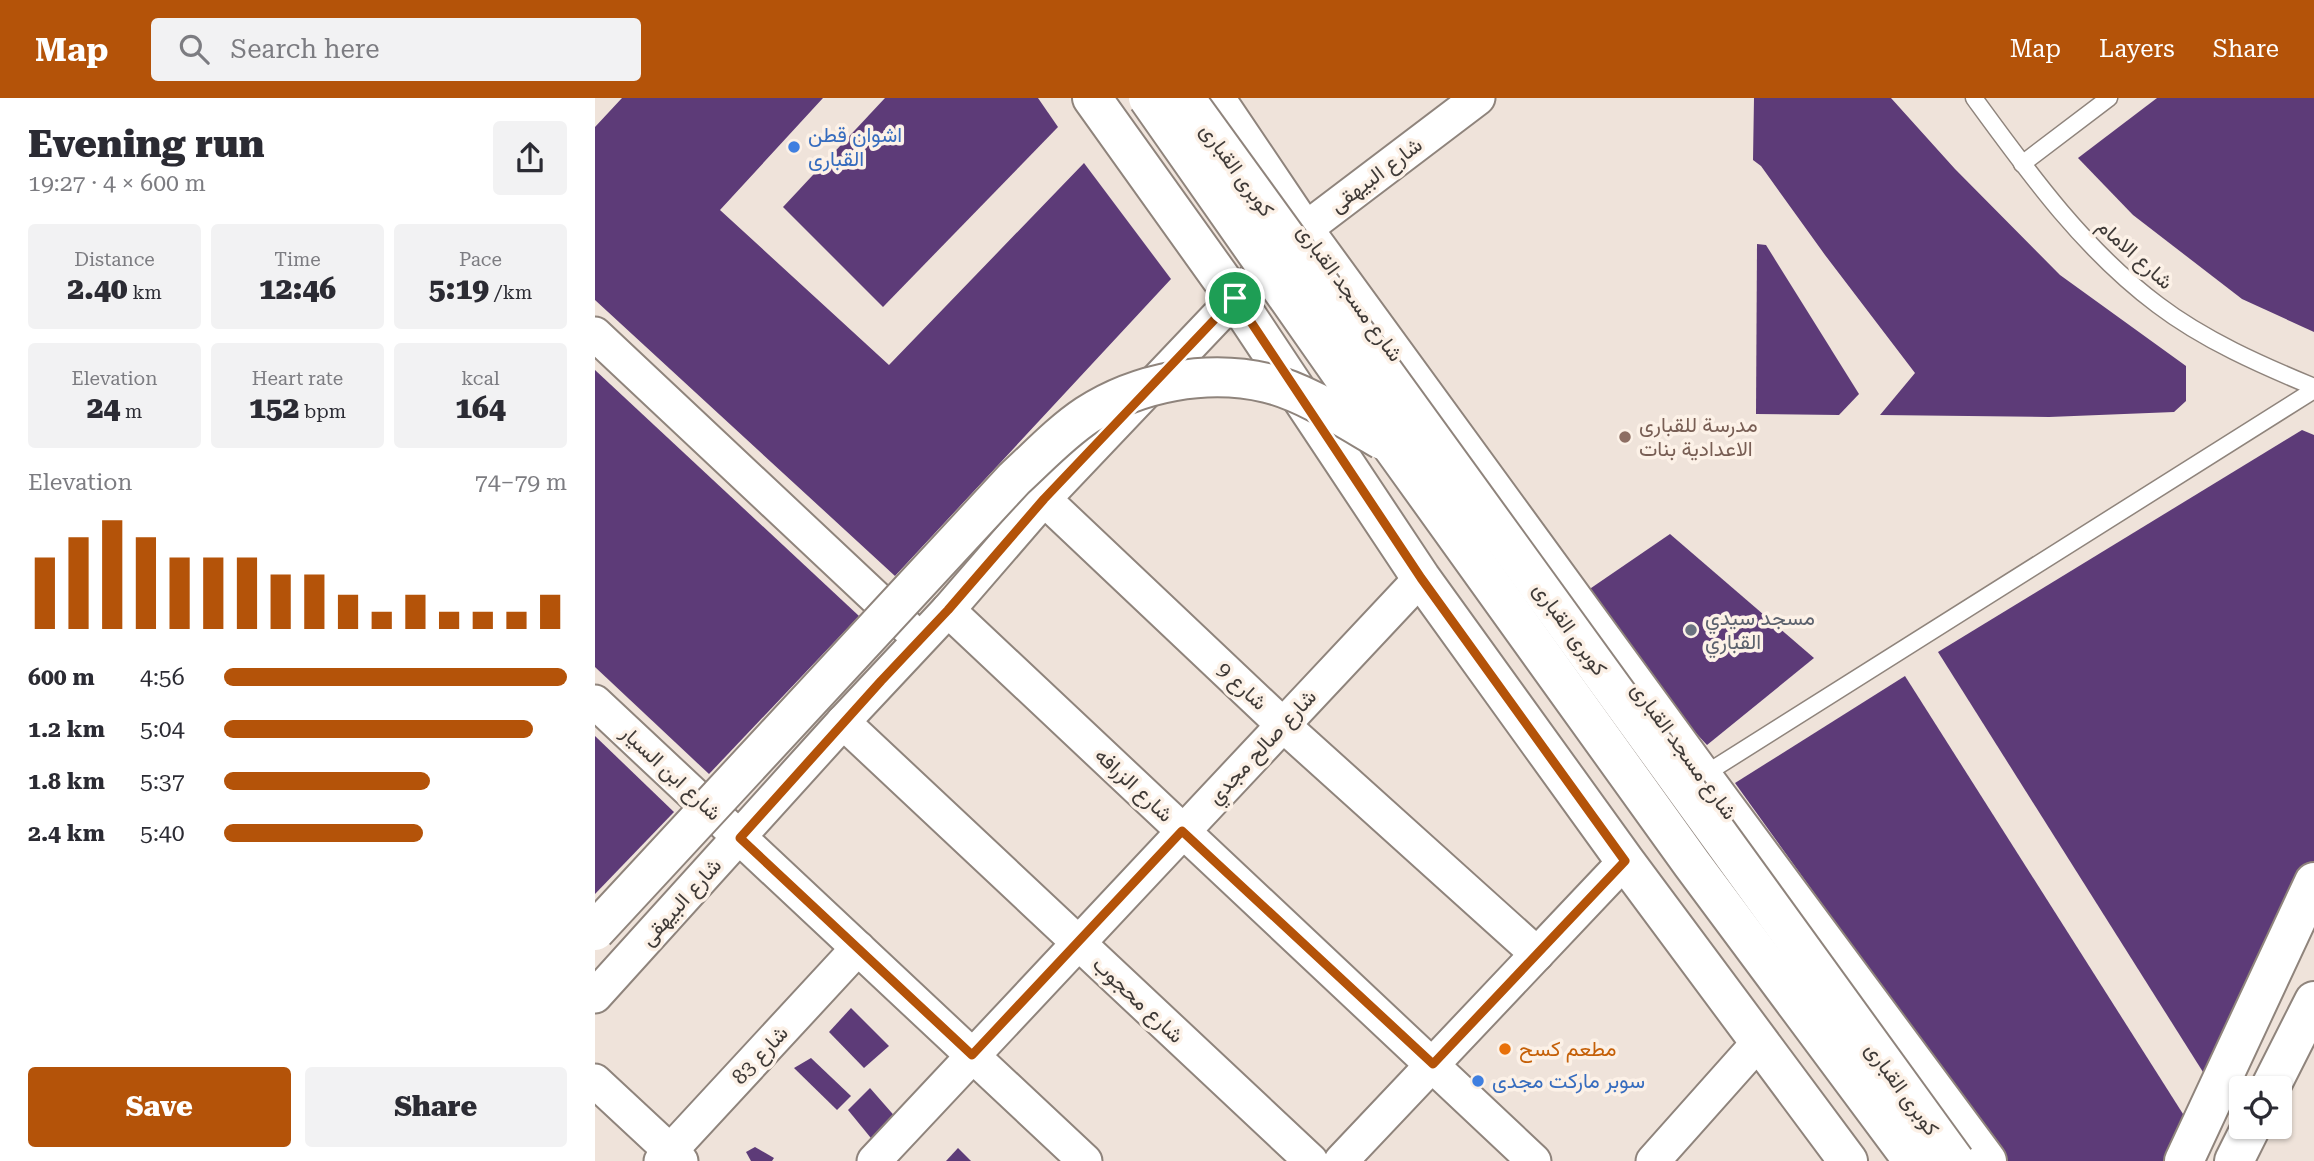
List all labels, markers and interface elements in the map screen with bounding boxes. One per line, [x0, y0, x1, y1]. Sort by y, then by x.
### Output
search box [151, 18, 641, 81]
text: Map [35, 30, 109, 69]
icon: search [175, 30, 213, 68]
text: Search here [231, 34, 380, 64]
text: Map [2010, 35, 2061, 63]
text: Layers [2099, 35, 2175, 63]
text: Share [2213, 35, 2279, 63]
street label: كوبرى القبارى [1194, 119, 1279, 222]
button: share [493, 121, 567, 195]
text: Evening run [28, 122, 264, 166]
place label: اشوان قطن القبارى [808, 123, 902, 172]
street label: شارع البيهقى [1325, 133, 1428, 219]
marker: اشوان قطن القبارى [786, 139, 802, 155]
text: 19:27 · 4 × 600 m [28, 170, 206, 197]
street label: شارع الامام [2091, 214, 2178, 296]
street label: شارع مسجد القبارى [1291, 220, 1408, 367]
text: Distance [74, 248, 155, 271]
text: Time [274, 248, 321, 271]
text: Pace [459, 248, 502, 271]
pin [1205, 268, 1265, 328]
text: 2.40 [67, 271, 128, 306]
text: 12:46 [259, 271, 336, 306]
text: 5:19 [429, 271, 489, 306]
icon: arrive [1216, 279, 1254, 317]
text: km [128, 281, 162, 304]
text: /km [489, 281, 532, 304]
text: Elevation [71, 367, 158, 390]
text: Heart rate [252, 367, 343, 390]
text: kcal [461, 367, 500, 390]
text: 24 [87, 390, 120, 425]
text: 152 [249, 390, 299, 425]
text: 164 [455, 390, 506, 425]
text: m [120, 400, 142, 423]
text: bpm [299, 400, 346, 423]
place label: مدرسة للقبارى الاعدادية بنات [1639, 413, 1758, 461]
marker: مدرسة للقبارى الاعدادية بنات [1617, 429, 1633, 445]
text: Elevation [28, 469, 132, 496]
text: 74–79 m [475, 469, 567, 496]
street label: كوبرى القبارى [1527, 578, 1612, 681]
place label: مسجد سيدي القباري [1705, 606, 1815, 659]
marker: مسجد سيدي القباري [1683, 622, 1699, 638]
street label: شارع 9 [1211, 657, 1272, 716]
text: 600 m [28, 664, 95, 691]
text: 4:56 [140, 664, 185, 691]
street label: شارع مسجد القبارى [1625, 678, 1742, 825]
street label: شارع صالح مجدي [1203, 685, 1325, 813]
text: 1.2 km [28, 716, 105, 743]
text: 5:04 [140, 716, 185, 743]
street label: شارع ابن السيار [614, 720, 726, 827]
street label: شارع الزرافه [1089, 743, 1178, 828]
text: 1.8 km [28, 768, 105, 795]
text: 5:37 [140, 768, 185, 795]
text: 2.4 km [28, 820, 105, 847]
text: 5:40 [140, 820, 185, 847]
street label: شارع البيهقى [636, 853, 728, 952]
street label: شارع محجوب [1086, 952, 1188, 1049]
street label: شارع 83 [727, 1021, 794, 1091]
place label: مطعم كسح [1519, 1037, 1617, 1063]
street label: كوبرى القبارى [1859, 1038, 1944, 1141]
marker: مطعم كسح [1497, 1041, 1513, 1057]
button: Save [28, 1067, 291, 1147]
button: Share [305, 1067, 567, 1147]
place label: سوبر ماركت مجدى [1492, 1069, 1645, 1094]
marker: سوبر ماركت مجدى [1470, 1073, 1486, 1089]
map controls [2229, 1076, 2292, 1139]
button: locate [2229, 1076, 2292, 1139]

